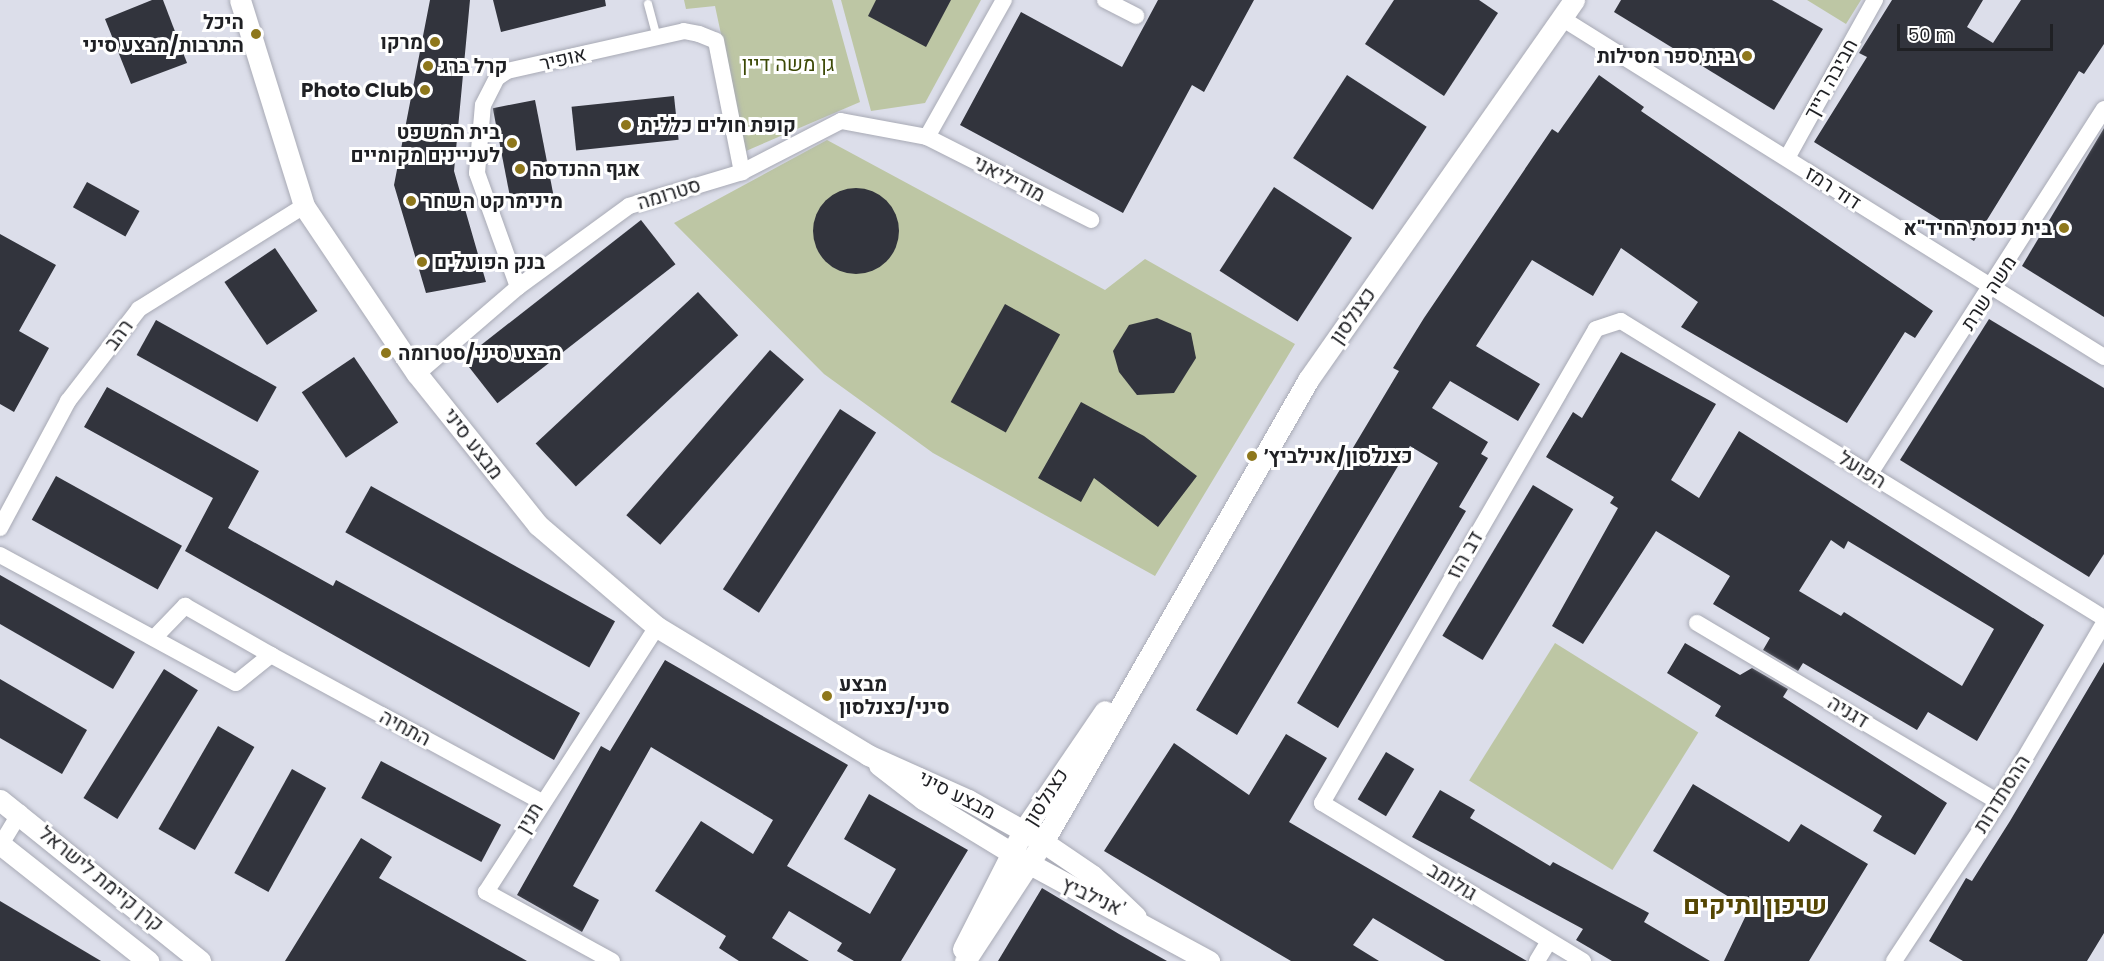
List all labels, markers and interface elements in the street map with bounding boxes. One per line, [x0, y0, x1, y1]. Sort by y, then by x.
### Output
place label: היכל התרבות/מבצע סיני [83, 11, 244, 58]
scale bar [1900, 12, 2056, 50]
text: 50 m [1908, 22, 1954, 47]
marker: היכל התרבות/מבצע סיני [249, 27, 263, 41]
place label: מרקו [380, 30, 423, 54]
marker: מרקו [428, 35, 442, 49]
street label: חביבה רייך [1799, 35, 1863, 123]
street label: אופיר [537, 42, 589, 76]
place label: בית ספר מסילות [1597, 44, 1735, 68]
marker: בית ספר מסילות [1740, 49, 1754, 63]
park label: גן משה דיין [742, 52, 834, 76]
place label: קרל ברג [440, 54, 508, 78]
marker: קרל ברג [421, 59, 435, 73]
place label: Photo Club [301, 78, 413, 102]
marker: Photo Club [418, 83, 432, 97]
place label: קופת חולים כללית [640, 113, 796, 137]
marker: קופת חולים כללית [617, 116, 635, 134]
place label: בית המשפט לעניינים מקומיים [351, 120, 500, 167]
marker: בית המשפט לעניינים מקומיים [505, 136, 519, 150]
street label: מודיליאני [969, 151, 1049, 207]
place label: אגף ההנדסה [532, 157, 640, 181]
street label: דוד רמז [1801, 161, 1865, 215]
marker: אגף ההנדסה [513, 162, 527, 176]
street label: סטרומה [634, 173, 704, 215]
place label: מינימרקט השחר [423, 189, 563, 213]
marker: מינימרקט השחר [404, 194, 418, 208]
place label: בית כנסת החיד"א [1904, 216, 2052, 240]
marker: בית כנסת החיד"א [2057, 221, 2071, 235]
place label: בנק הפועלים [434, 250, 545, 274]
street label: משה שרת [1956, 251, 2022, 335]
marker: בנק הפועלים [415, 255, 429, 269]
street label: כצנלסון [1325, 283, 1381, 349]
street label: רהב [100, 315, 138, 355]
place label: מבצע סיני/סטרומה [398, 341, 562, 365]
marker: מבצע סיני/סטרומה [379, 346, 393, 360]
street label: מבצע סיני [438, 404, 508, 484]
place label: כצנלסון/אנילביץ׳ [1264, 444, 1413, 468]
street label: הפועל [1834, 446, 1890, 494]
marker: כצנלסון/אנילביץ׳ [1245, 449, 1259, 463]
street label: דב הוז [1442, 527, 1488, 583]
place label: מבצע סיני/כצנלסון [839, 672, 950, 719]
marker: מבצע סיני/כצנלסון [820, 689, 834, 703]
street label: דגניה [1823, 691, 1873, 733]
street label: התחיה [375, 705, 435, 751]
street label: ההסתדרות [1969, 751, 2035, 837]
street label: כצנלסון [1019, 764, 1073, 830]
street label: מבצע סיני [915, 765, 999, 825]
street label: תנין [512, 798, 548, 838]
street label: קרן קיימת לישראל [34, 821, 168, 937]
street label: גולומב [1423, 858, 1481, 906]
street label: אנילביץ' [1058, 872, 1128, 922]
district label: שיכון ותיקים [1683, 890, 1827, 922]

